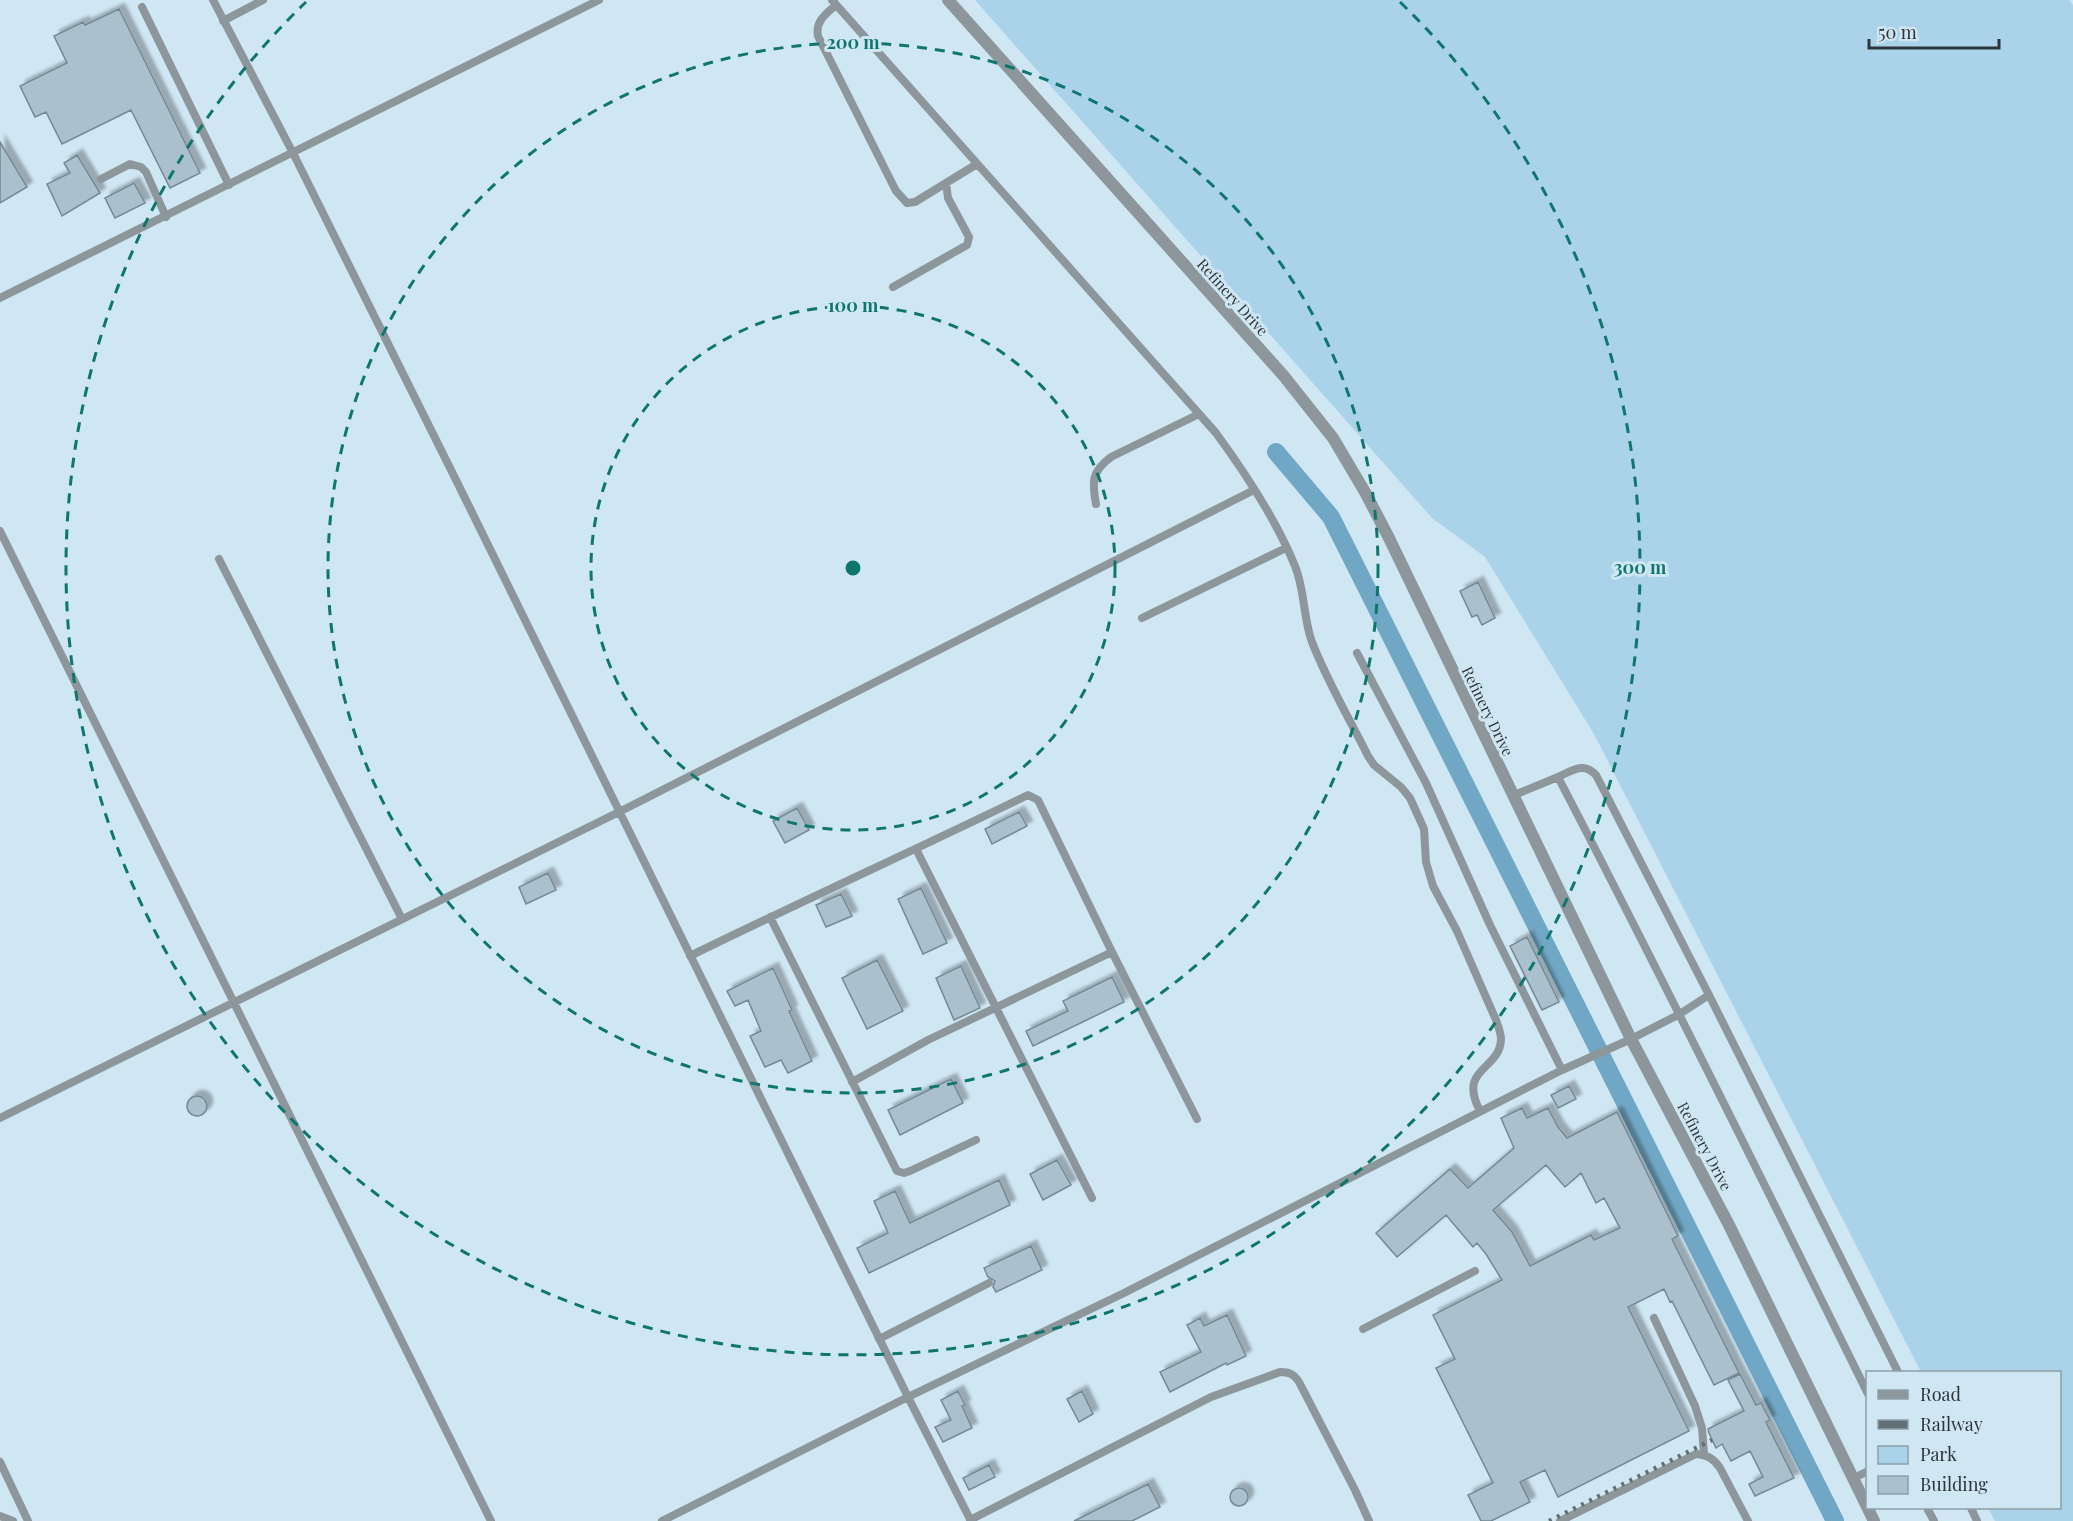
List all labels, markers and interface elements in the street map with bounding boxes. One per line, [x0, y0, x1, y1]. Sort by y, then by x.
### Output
scale bar [1869, 12, 2000, 50]
text: 50 m [1878, 20, 1917, 44]
text: 200 m [826, 30, 880, 54]
street label: Refinery Drive [1193, 254, 1273, 340]
text: 100 m [828, 293, 879, 317]
text: 300 m [1614, 555, 1667, 579]
centre of rings [843, 558, 863, 578]
street label: Refinery Drive [1458, 663, 1518, 759]
street label: Refinery Drive [1673, 1098, 1737, 1194]
legend [1866, 1371, 2061, 1509]
text: Road [1920, 1382, 1961, 1406]
text: Railway [1920, 1412, 1983, 1436]
text: Park [1920, 1442, 1957, 1466]
text: Building [1920, 1472, 1988, 1496]

